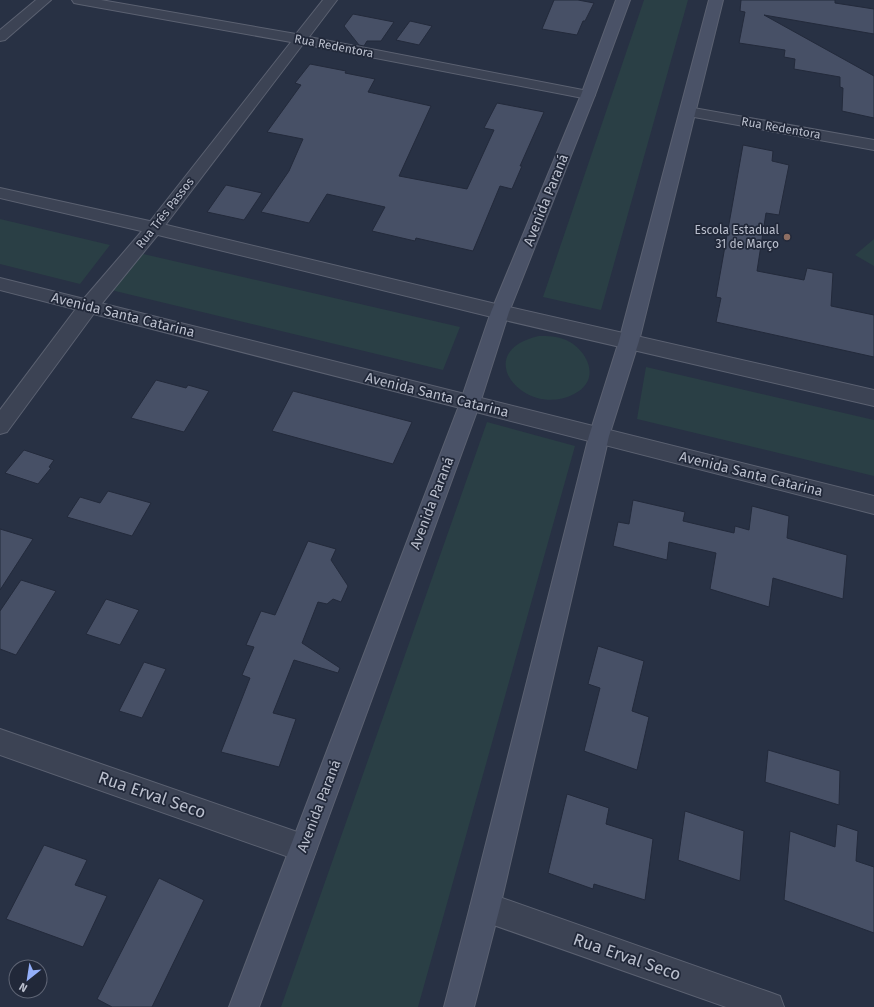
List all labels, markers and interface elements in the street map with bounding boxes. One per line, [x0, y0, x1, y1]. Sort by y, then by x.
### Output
street label: Rua Redentora [293, 31, 375, 61]
street label: Rua Redentora [740, 114, 822, 142]
street label: Avenida Paraná [520, 152, 572, 248]
street label: Rua Três Passos [133, 175, 197, 251]
place label: Escola Estadual 31 de Março [695, 223, 779, 251]
marker: Escola Estadual 31 de Março [782, 232, 792, 242]
street label: Avenida Santa Catarina [50, 289, 196, 341]
street label: Avenida Santa Catarina [364, 369, 510, 421]
street label: Avenida Santa Catarina [678, 448, 824, 500]
street label: Avenida Paraná [407, 454, 457, 552]
street label: Avenida Paraná [294, 757, 344, 855]
street label: Rua Erval Seco [95, 767, 209, 823]
street label: Rua Erval Seco [570, 929, 684, 985]
north arrow [8, 959, 48, 999]
text: N [17, 980, 30, 995]

